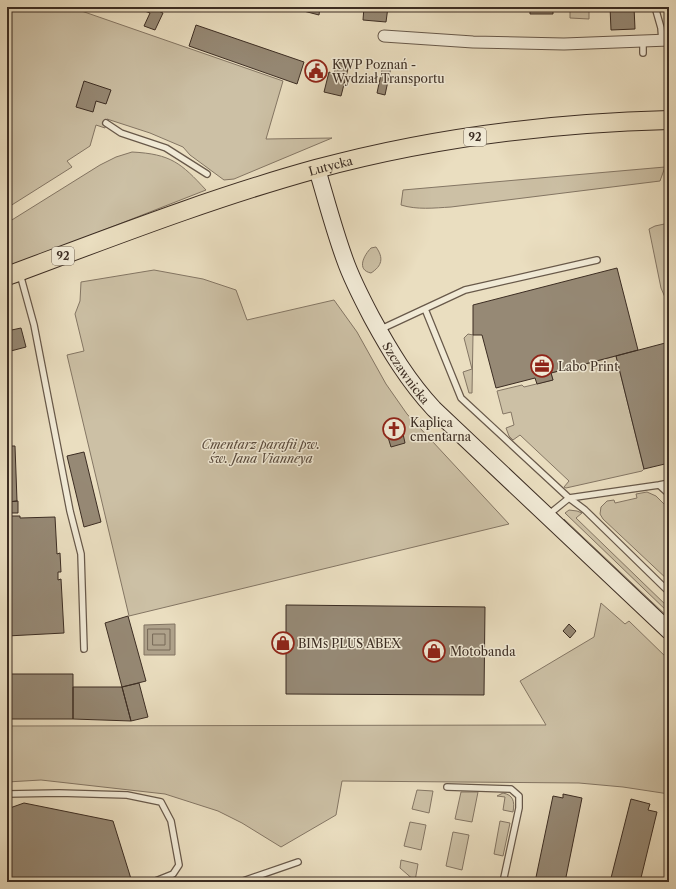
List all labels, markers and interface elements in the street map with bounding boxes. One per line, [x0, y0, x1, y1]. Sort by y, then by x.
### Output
place label: KWP Poznań - Wydział Transportu [331, 57, 445, 86]
public building icon: KWP Poznań - Wydział Transportu [303, 58, 329, 84]
road number: 92 [464, 128, 486, 146]
street label: Lutycka [307, 152, 355, 178]
road number: 92 [52, 247, 74, 265]
street label: Szczawnicka [380, 339, 434, 407]
office icon: Labo Print [529, 353, 555, 379]
place label: Labo Print [558, 359, 619, 374]
place label: Kaplica cmentarna [410, 415, 472, 444]
church icon: Kaplica cmentarna [381, 416, 407, 442]
park label: Cmentarz parafii pw. św. Jana Vianneya [202, 437, 320, 466]
shop icon: BIMs PLUS ABEX [270, 630, 296, 656]
place label: BIMs PLUS ABEX [298, 636, 402, 651]
shop icon: Motobanda [421, 638, 447, 664]
place label: Motobanda [450, 644, 516, 659]

